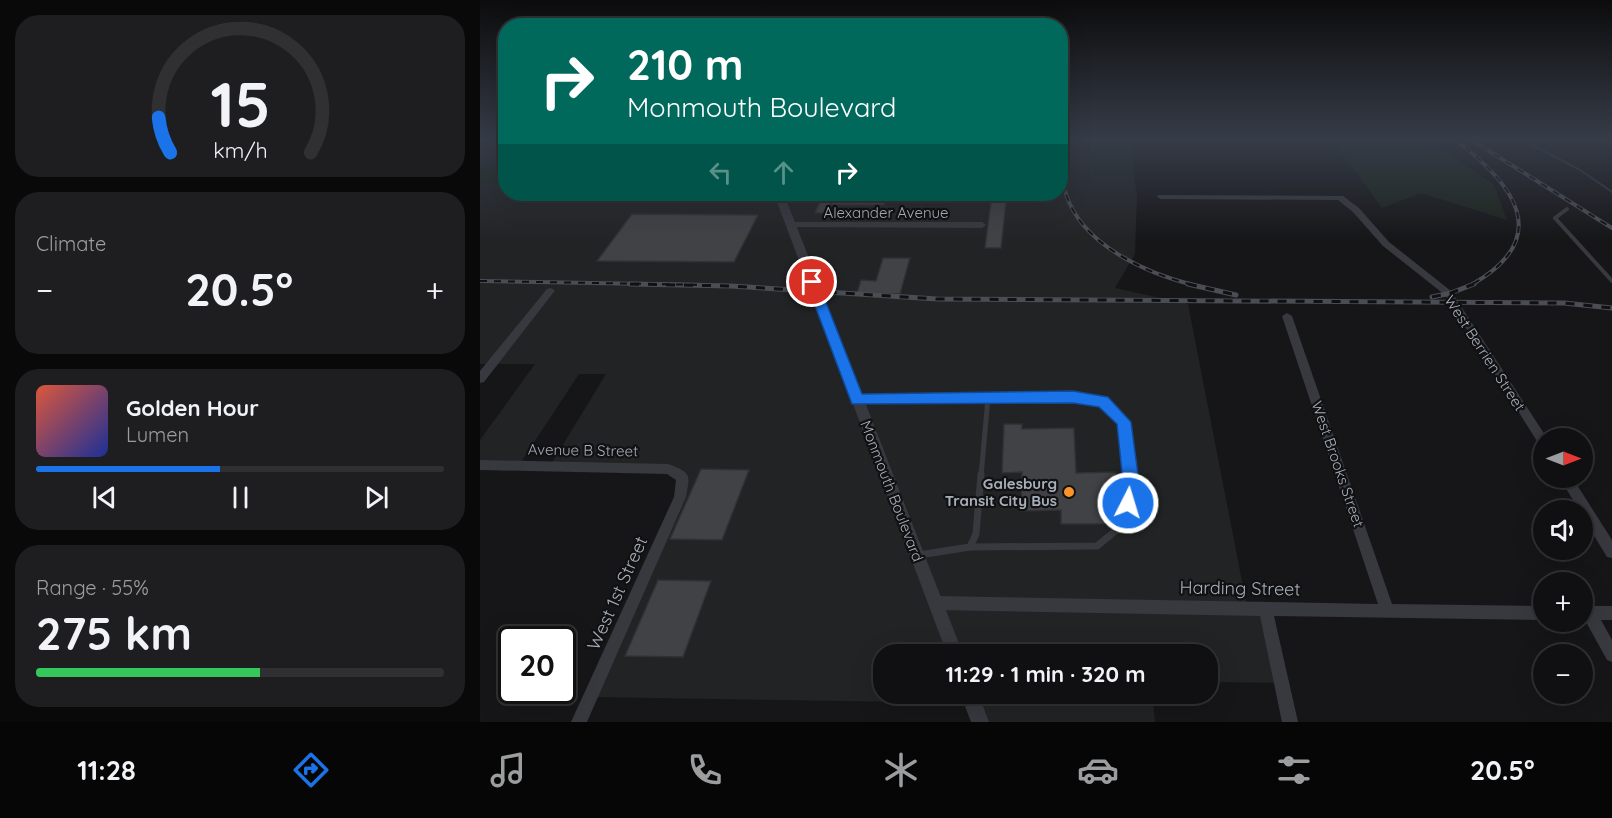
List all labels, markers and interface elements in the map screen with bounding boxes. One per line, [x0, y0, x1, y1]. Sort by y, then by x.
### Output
text: 210 m [627, 38, 744, 91]
icon: right [528, 42, 606, 120]
text: 15 [210, 65, 270, 143]
text: Monmouth Boulevard [627, 90, 896, 124]
text: km/h [213, 137, 267, 163]
icon: left [704, 156, 737, 189]
icon: ahead [767, 156, 800, 189]
icon: right [830, 156, 863, 189]
street label: Alexander Avenue [823, 203, 949, 222]
text: Climate [36, 231, 106, 256]
pin [786, 256, 837, 307]
text: 20.5° [185, 261, 293, 317]
icon: arrive [795, 265, 828, 298]
text: − [36, 269, 53, 310]
text: + [425, 269, 444, 310]
street label: West Berrien Street [1440, 292, 1530, 414]
text: Golden Hour [126, 394, 259, 422]
street label: West Brooks Street [1307, 398, 1369, 530]
street label: Monmouth Boulevard [856, 418, 928, 564]
text: Lumen [126, 422, 189, 447]
north arrow [1533, 428, 1593, 488]
map controls [1533, 428, 1593, 704]
street label: Avenue B Street [528, 440, 638, 460]
position arrow [1096, 471, 1160, 535]
place label: Galesburg Transit City Bus [945, 474, 1057, 510]
icon: previous [88, 481, 121, 514]
icon: pause [224, 481, 257, 514]
icon: next [360, 481, 393, 514]
marker: Galesburg Transit City Bus [1062, 485, 1076, 499]
button: sound [1533, 500, 1593, 560]
street label: West 1st Street [582, 533, 652, 653]
button: + [1533, 572, 1593, 632]
text: Range · 55% [36, 575, 149, 600]
street label: Harding Street [1179, 575, 1301, 601]
text: 275 km [36, 605, 192, 661]
speed limit sign: 20 [498, 626, 576, 704]
button: − [1533, 644, 1593, 704]
text: 11:29 · 1 min · 320 m [945, 660, 1146, 688]
icon: directions [290, 749, 332, 791]
icon: music [487, 749, 529, 791]
icon: phone [684, 749, 726, 791]
icon: climate [880, 749, 922, 791]
icon: car [1077, 749, 1119, 791]
icon: filters [1273, 749, 1315, 791]
text: 11:28 [77, 753, 136, 787]
text: 20.5° [1470, 753, 1535, 787]

